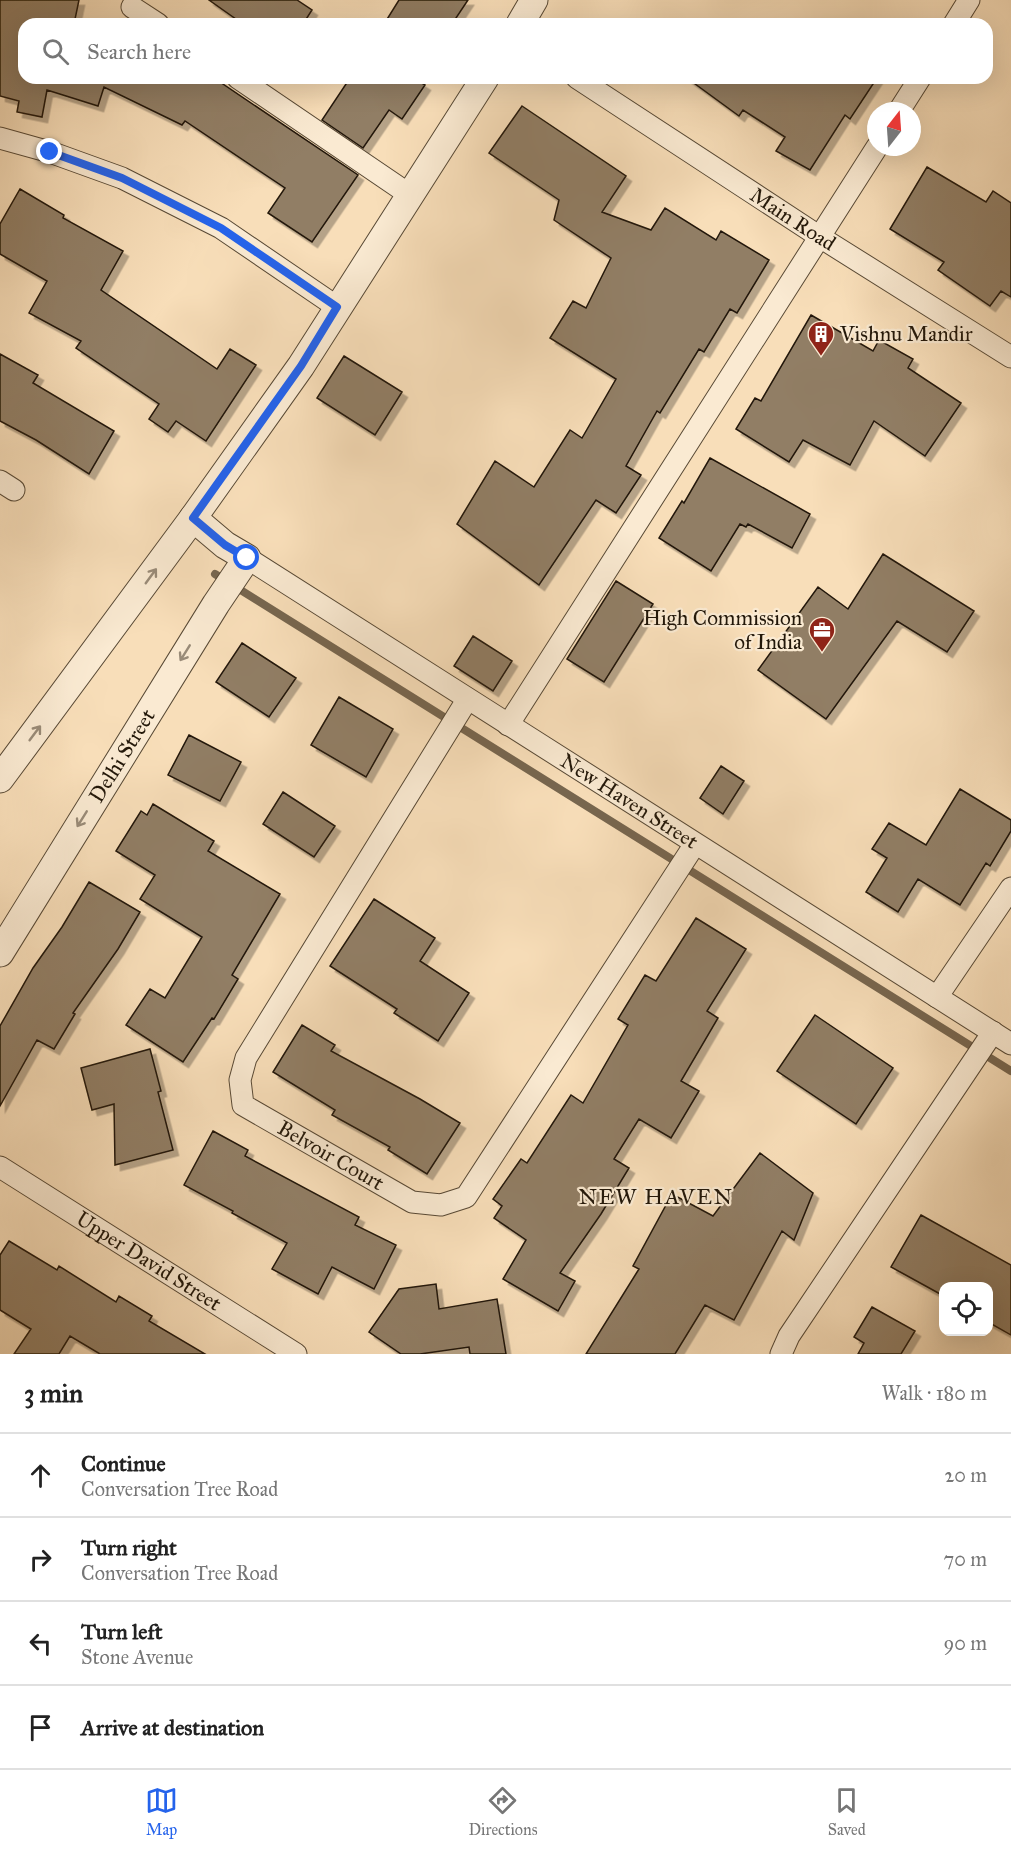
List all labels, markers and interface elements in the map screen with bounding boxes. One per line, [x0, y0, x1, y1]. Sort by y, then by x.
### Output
search box [18, 18, 993, 84]
icon: search [39, 35, 72, 68]
text: Search here [87, 38, 191, 65]
north arrow [867, 102, 921, 156]
route end [36, 138, 62, 164]
street label: Main Road [745, 182, 841, 257]
building icon: Vishnu Mandir [806, 319, 836, 357]
place label: Vishnu Mandir [839, 321, 973, 347]
route start [233, 544, 259, 570]
one-way arrow [145, 568, 157, 584]
place label: High Commission of India [643, 605, 802, 655]
office icon: High Commission of India [807, 615, 837, 653]
one-way arrow [178, 644, 190, 661]
street label: Delhi Street [83, 704, 161, 807]
one-way arrow [29, 725, 42, 741]
street label: New Haven Street [556, 748, 703, 855]
one-way arrow [76, 810, 88, 827]
street label: Belvoir Court [273, 1115, 389, 1196]
district label: NEW HAVEN [578, 1183, 734, 1210]
street label: Upper David Street [71, 1205, 227, 1317]
map controls [939, 1282, 993, 1336]
button: locate [939, 1282, 993, 1336]
text: 3 min [24, 1377, 83, 1409]
text: Walk · 180 m [882, 1381, 987, 1405]
text: Continue [81, 1450, 166, 1477]
icon: ahead [24, 1459, 57, 1492]
text: 20 m [944, 1463, 987, 1487]
text: Conversation Tree Road [81, 1477, 278, 1501]
text: Turn right [81, 1534, 177, 1561]
icon: right [24, 1543, 57, 1576]
text: 70 m [944, 1547, 987, 1571]
text: Conversation Tree Road [81, 1561, 278, 1585]
text: Turn left [81, 1618, 163, 1645]
icon: left [24, 1627, 57, 1660]
text: 90 m [944, 1631, 987, 1655]
text: Stone Avenue [81, 1645, 193, 1669]
icon: arrive [24, 1711, 57, 1744]
text: Arrive at destination [81, 1714, 264, 1741]
tab: Map [145, 1784, 178, 1839]
tab: Directions [468, 1784, 537, 1839]
tab: Saved [828, 1784, 866, 1839]

